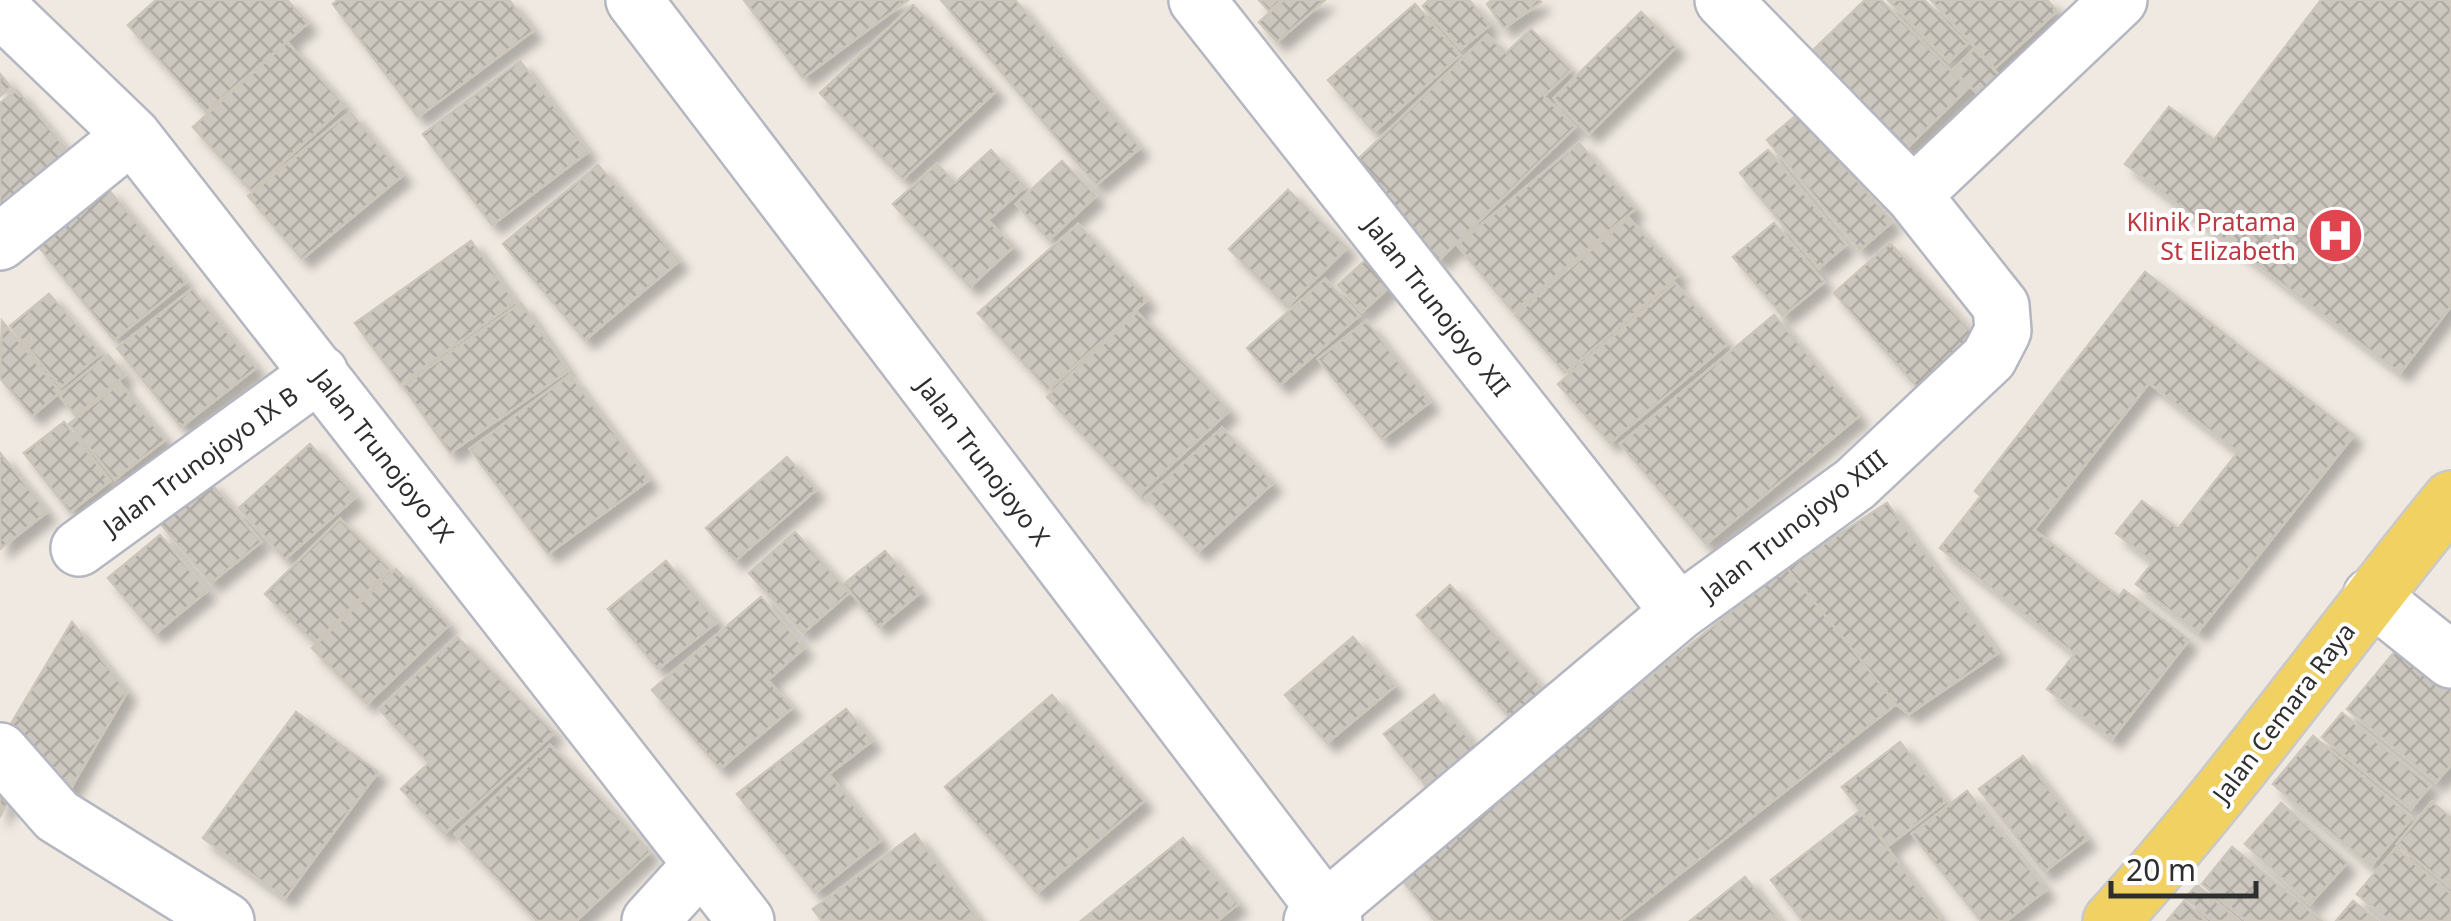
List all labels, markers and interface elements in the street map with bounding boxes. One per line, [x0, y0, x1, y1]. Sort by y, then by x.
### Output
place label: Klinik Pratama St Elizabeth [2126, 204, 2296, 267]
hospital icon: Klinik Pratama St Elizabeth [2305, 205, 2365, 265]
street label: Jalan Trunojoyo XII [1356, 208, 1519, 403]
street label: Jalan Trunojoyo IX [304, 360, 463, 549]
street label: Jalan Trunojoyo X [908, 368, 1059, 552]
street label: Jalan Trunojoyo IX B [94, 378, 304, 544]
street label: Jalan Trunojoyo XIII [1691, 441, 1893, 610]
street label: Jalan Cemara Raya [2203, 615, 2362, 811]
scale bar [2111, 836, 2256, 898]
text: 20 m [2126, 849, 2196, 890]

